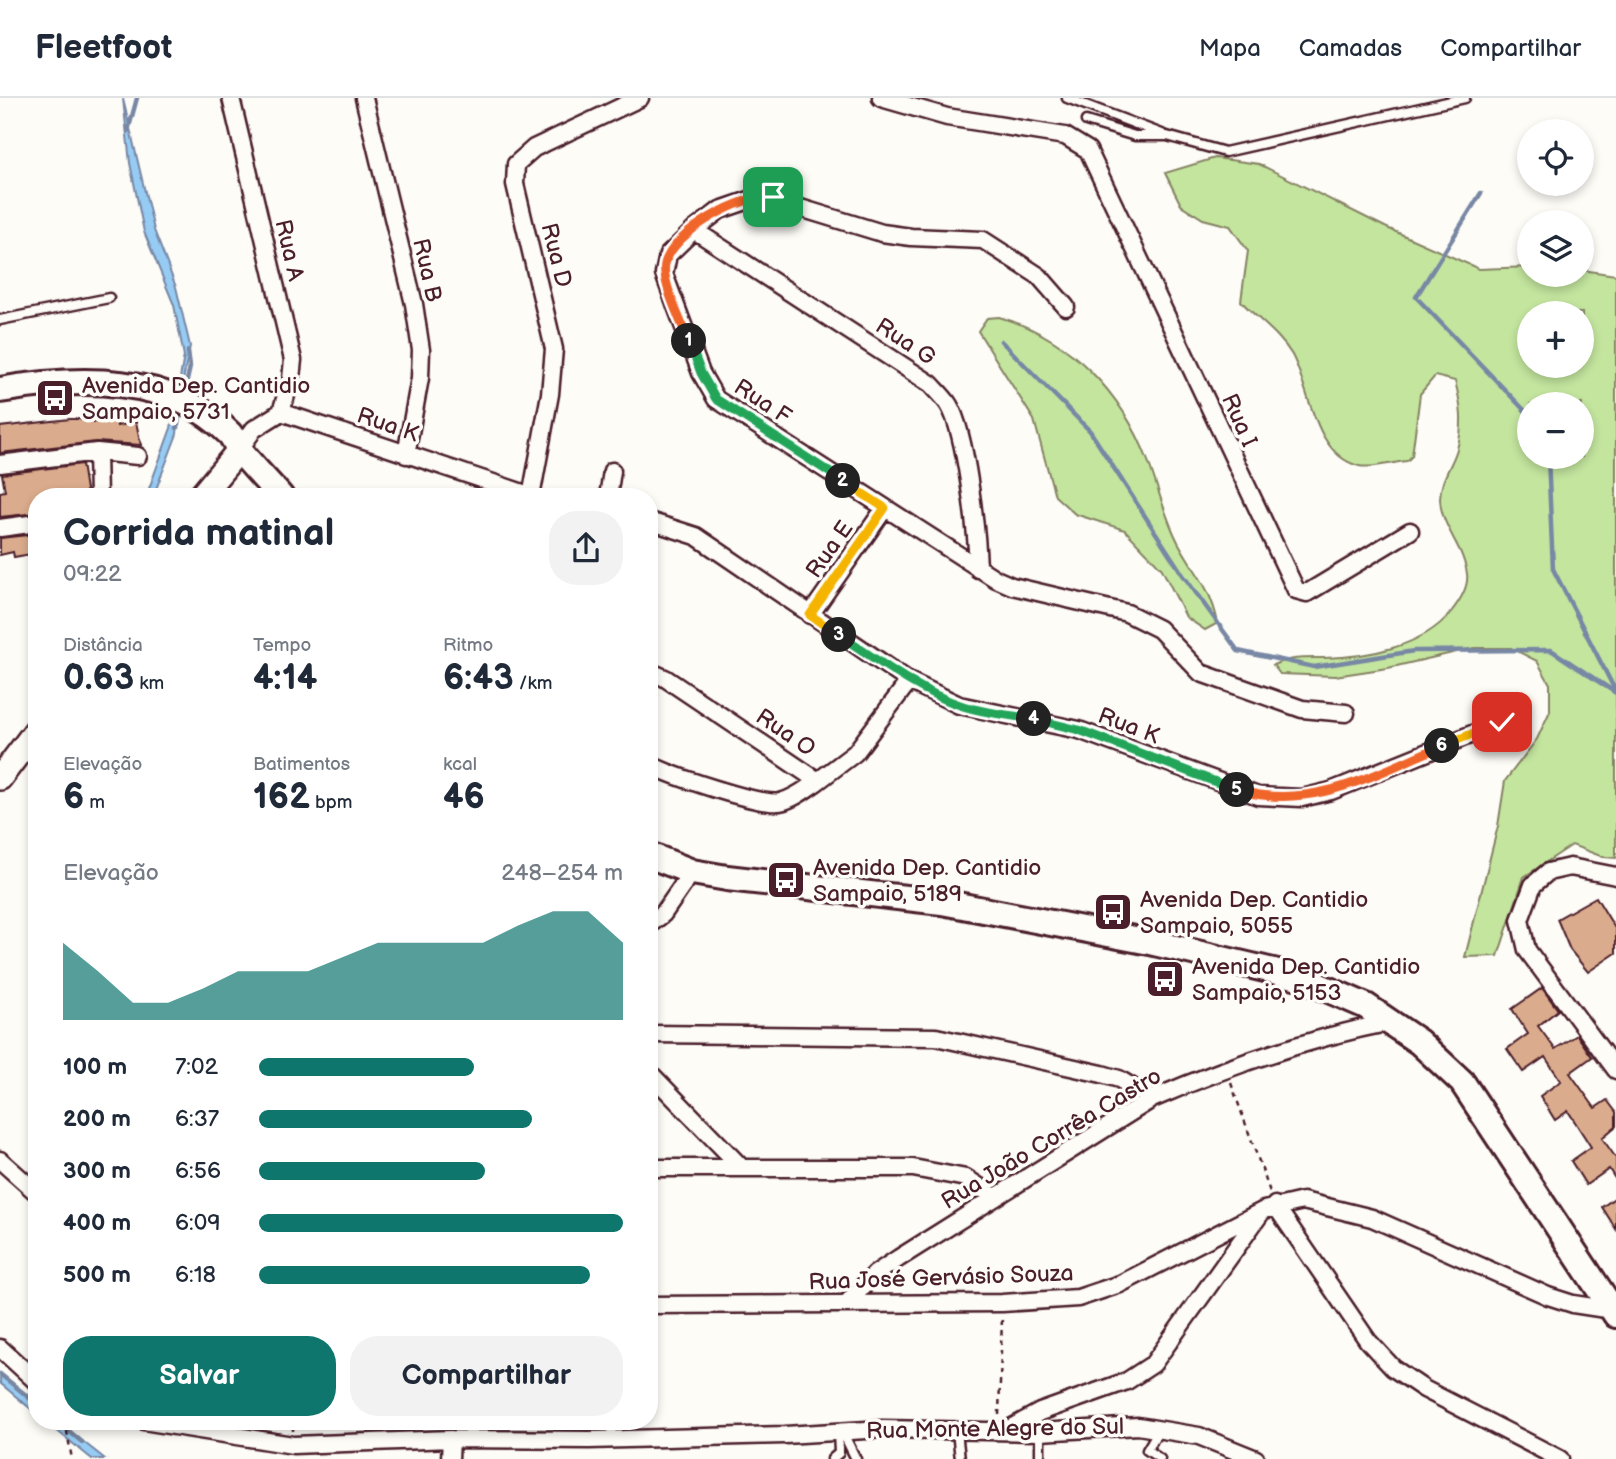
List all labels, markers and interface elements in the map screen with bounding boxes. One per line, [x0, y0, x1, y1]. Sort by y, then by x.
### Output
text: Fleetfoot [35, 28, 172, 68]
text: Mapa [1199, 34, 1261, 63]
text: Camadas [1299, 34, 1402, 63]
text: Compartilhar [1440, 34, 1581, 63]
map controls [1517, 119, 1594, 469]
button: locate [1517, 119, 1594, 196]
pin [743, 167, 803, 227]
icon: arrive [754, 178, 792, 216]
button: layers [1517, 210, 1594, 287]
street label: Rua A [268, 217, 310, 285]
street label: Rua D [535, 220, 577, 290]
street label: Rua B [406, 236, 448, 305]
button: + [1517, 301, 1594, 378]
street label: Rua G [870, 312, 941, 371]
pin: 1 [672, 324, 706, 358]
text: 1 [685, 329, 693, 352]
place label: Avenida Dep. Cantidio Sampaio, 5731 [82, 372, 310, 426]
street label: Rua F [729, 373, 796, 431]
bus stop icon: Avenida Dep. Cantidio Sampaio, 5731 [34, 377, 76, 419]
street label: Rua I [1215, 389, 1263, 451]
button: − [1517, 392, 1594, 469]
street label: Rua K [353, 401, 422, 449]
pin: 2 [826, 464, 860, 498]
text: 2 [837, 469, 848, 492]
text: Corrida matinal [63, 511, 334, 556]
button: share [549, 511, 623, 585]
street label: Rua E [800, 516, 860, 584]
text: 09:22 [63, 560, 122, 588]
pin: 3 [822, 618, 856, 652]
text: 3 [833, 623, 844, 646]
text: Distância [63, 634, 143, 657]
text: Tempo [253, 634, 311, 657]
text: Ritmo [443, 634, 493, 657]
text: 0.63 [63, 657, 134, 700]
text: 4:14 [253, 657, 317, 700]
text: 6:43 [443, 657, 514, 700]
text: km [134, 672, 164, 695]
text: /km [514, 672, 552, 695]
pin [1472, 692, 1532, 752]
pin: 4 [1016, 702, 1052, 736]
street label: Rua K [1094, 702, 1163, 750]
street label: Rua O [750, 703, 821, 763]
icon: check [1483, 703, 1521, 741]
text: 4 [1028, 707, 1039, 730]
pin: 6 [1424, 728, 1460, 764]
text: 6 [1436, 734, 1447, 757]
text: Elevação [63, 753, 142, 776]
text: Batimentos [253, 753, 350, 776]
text: kcal [443, 753, 477, 776]
pin: 5 [1220, 772, 1254, 808]
text: 6 [63, 776, 84, 819]
text: 162 [253, 776, 310, 819]
text: 46 [443, 776, 485, 819]
text: 5 [1231, 778, 1242, 801]
text: m [84, 791, 105, 814]
text: bpm [310, 791, 352, 814]
place label: Avenida Dep. Cantidio Sampaio, 5189 [813, 854, 1041, 908]
text: Elevação [63, 859, 159, 887]
text: 248–254 m [501, 859, 623, 887]
bus stop icon: Avenida Dep. Cantidio Sampaio, 5189 [765, 859, 807, 901]
place label: Avenida Dep. Cantidio Sampaio, 5055 [1140, 886, 1368, 940]
bus stop icon: Avenida Dep. Cantidio Sampaio, 5055 [1092, 891, 1134, 933]
place label: Avenida Dep. Cantidio Sampaio, 5153 [1192, 953, 1420, 1007]
bus stop icon: Avenida Dep. Cantidio Sampaio, 5153 [1144, 958, 1186, 1000]
text: 100 m [63, 1053, 127, 1081]
text: 7:02 [175, 1053, 218, 1081]
street label: Rua João Corrêa Castro [936, 1062, 1167, 1216]
text: 200 m [63, 1105, 131, 1133]
text: 6:37 [175, 1105, 219, 1133]
text: 300 m [63, 1157, 131, 1185]
text: 6:56 [175, 1157, 221, 1185]
text: 400 m [63, 1209, 131, 1237]
text: 6:09 [175, 1209, 221, 1237]
street label: Rua José Gervásio Souza [808, 1259, 1074, 1297]
text: 500 m [63, 1261, 131, 1289]
text: 6:18 [175, 1261, 216, 1289]
button: Salvar [63, 1336, 336, 1416]
button: Compartilhar [350, 1336, 623, 1416]
street label: Rua Monte Alegre do Sul [866, 1413, 1124, 1445]

